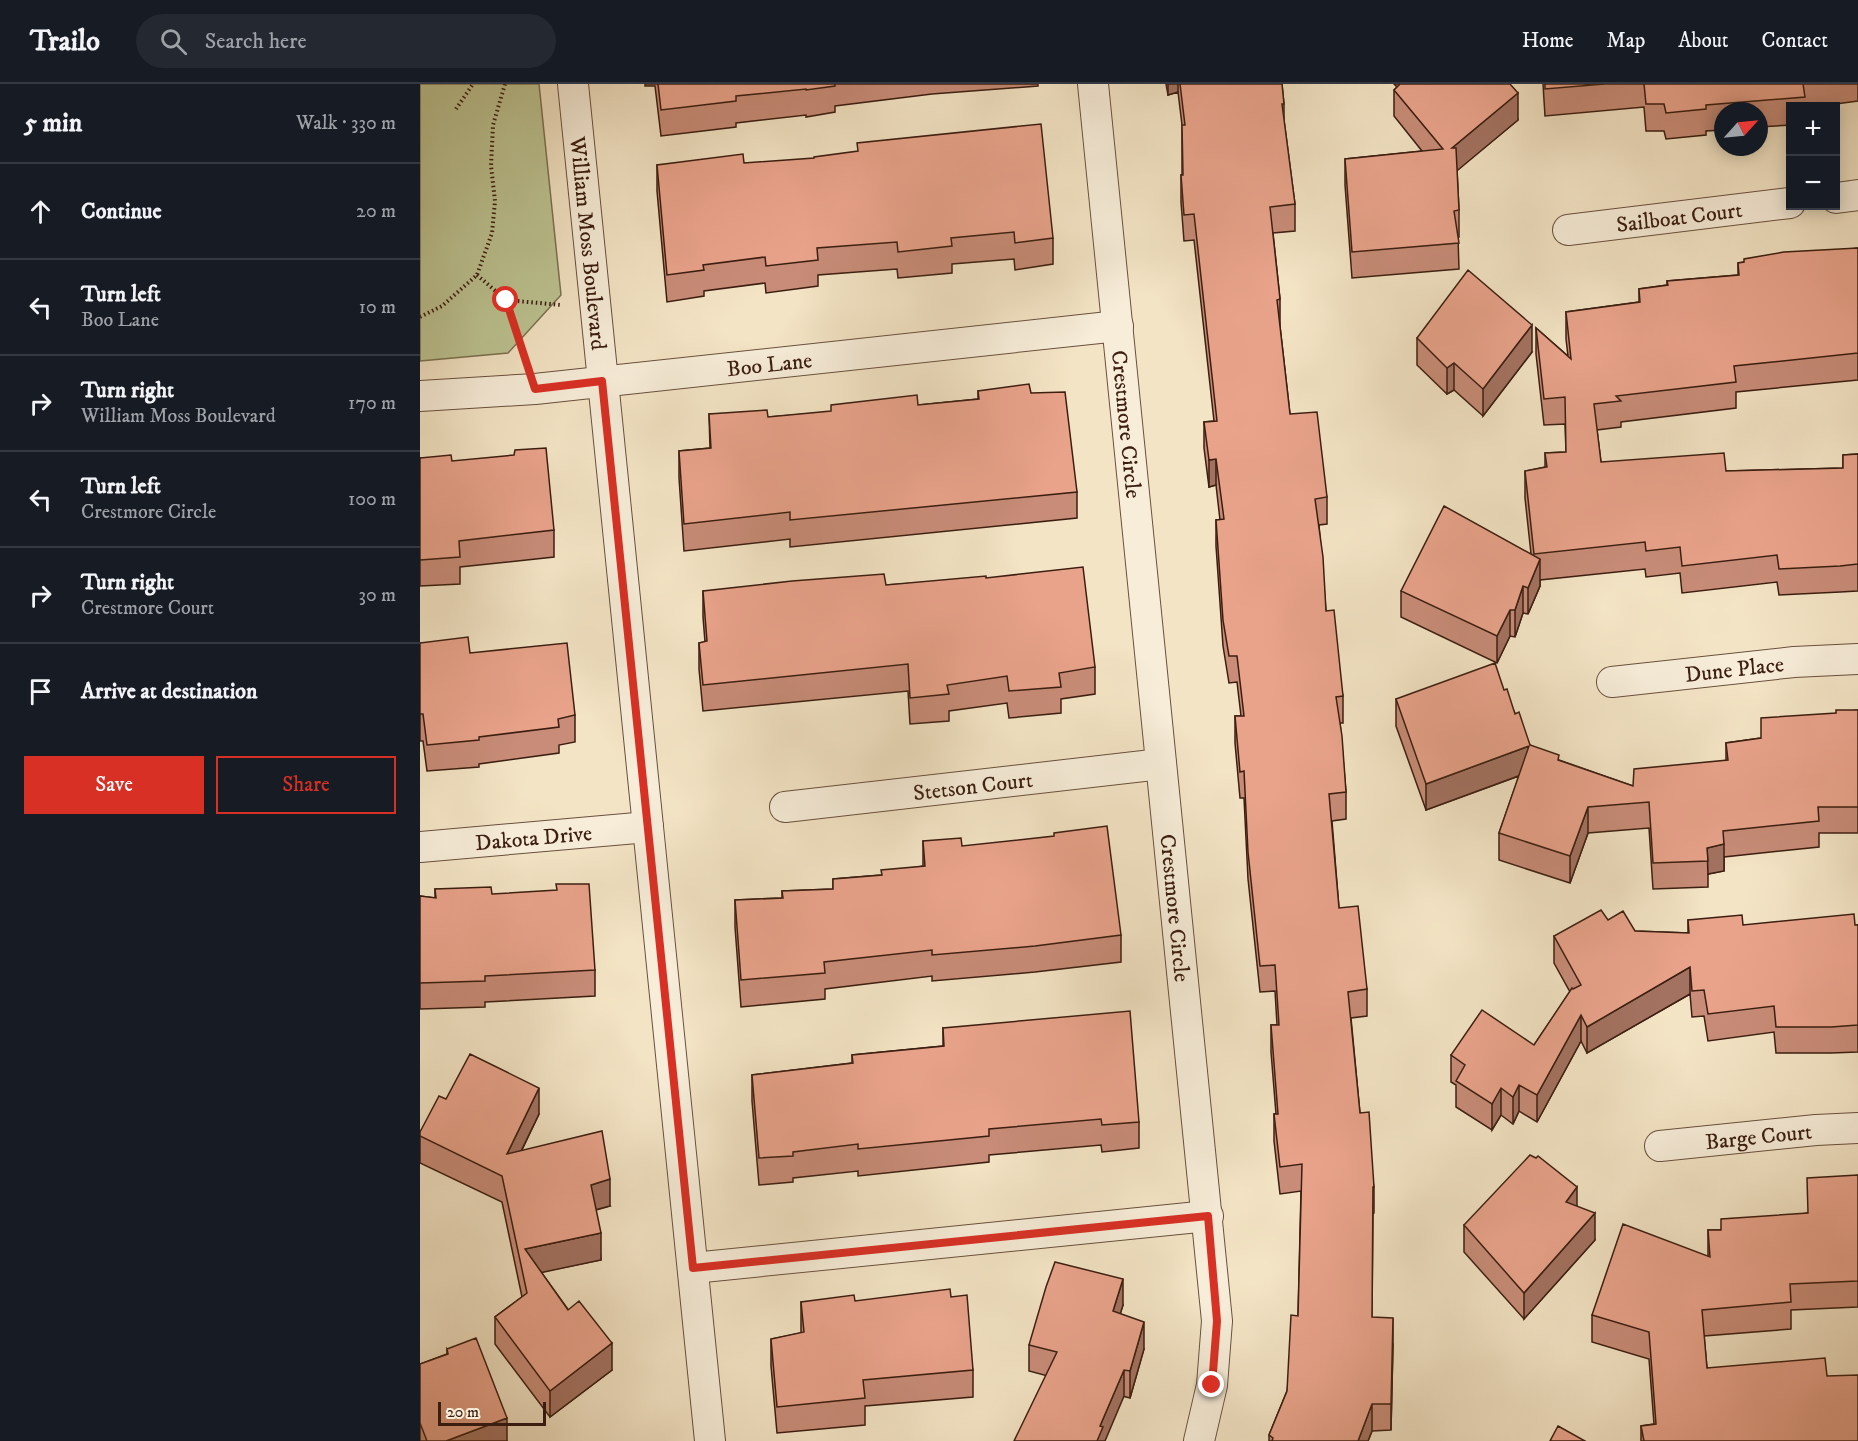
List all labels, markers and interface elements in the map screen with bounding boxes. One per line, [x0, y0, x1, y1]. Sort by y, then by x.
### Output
search box [136, 14, 556, 68]
text: Trailo [30, 24, 100, 59]
icon: search [157, 25, 190, 58]
text: Search here [205, 28, 307, 55]
text: Home [1522, 28, 1574, 54]
text: Map [1607, 28, 1645, 54]
text: About [1678, 28, 1729, 54]
text: Contact [1762, 28, 1828, 54]
north arrow [1714, 102, 1768, 156]
map controls [1786, 102, 1840, 210]
button: + [1786, 102, 1840, 156]
text: 5 min [24, 107, 82, 140]
text: Walk · 330 m [296, 111, 396, 136]
street label: William Moss Boulevard [563, 134, 612, 351]
button: − [1786, 156, 1840, 210]
icon: ahead [24, 195, 57, 228]
street label: Sailboat Court [1615, 197, 1744, 239]
text: Continue [81, 198, 162, 225]
text: 20 m [356, 199, 396, 224]
text: Turn left [81, 281, 161, 308]
route start [492, 286, 518, 312]
icon: left [24, 291, 57, 324]
text: 10 m [359, 295, 396, 320]
text: Boo Lane [81, 308, 159, 333]
street label: Boo Lane [725, 347, 814, 383]
street label: Crestmore Circle [1105, 349, 1146, 500]
text: Turn right [81, 377, 174, 404]
icon: right [24, 387, 57, 420]
text: 170 m [348, 391, 396, 416]
text: William Moss Boulevard [81, 404, 276, 429]
text: Turn left [81, 473, 161, 500]
icon: left [24, 483, 57, 516]
text: 100 m [348, 487, 396, 512]
text: Crestmore Circle [81, 500, 216, 525]
text: Turn right [81, 569, 174, 596]
icon: right [24, 579, 57, 612]
text: 30 m [358, 583, 396, 608]
text: Crestmore Court [81, 596, 214, 621]
street label: Dune Place [1683, 651, 1785, 689]
icon: arrive [24, 675, 57, 708]
text: Arrive at destination [81, 678, 258, 705]
button: Save [24, 756, 204, 814]
button: Share [216, 756, 396, 814]
street label: Stetson Court [912, 767, 1034, 807]
street label: Dakota Drive [474, 820, 593, 857]
street label: Crestmore Circle [1153, 833, 1195, 983]
street label: Barge Court [1704, 1118, 1813, 1156]
route end [1198, 1371, 1224, 1397]
scale bar [438, 1399, 546, 1426]
text: 20 m [447, 1402, 479, 1422]

